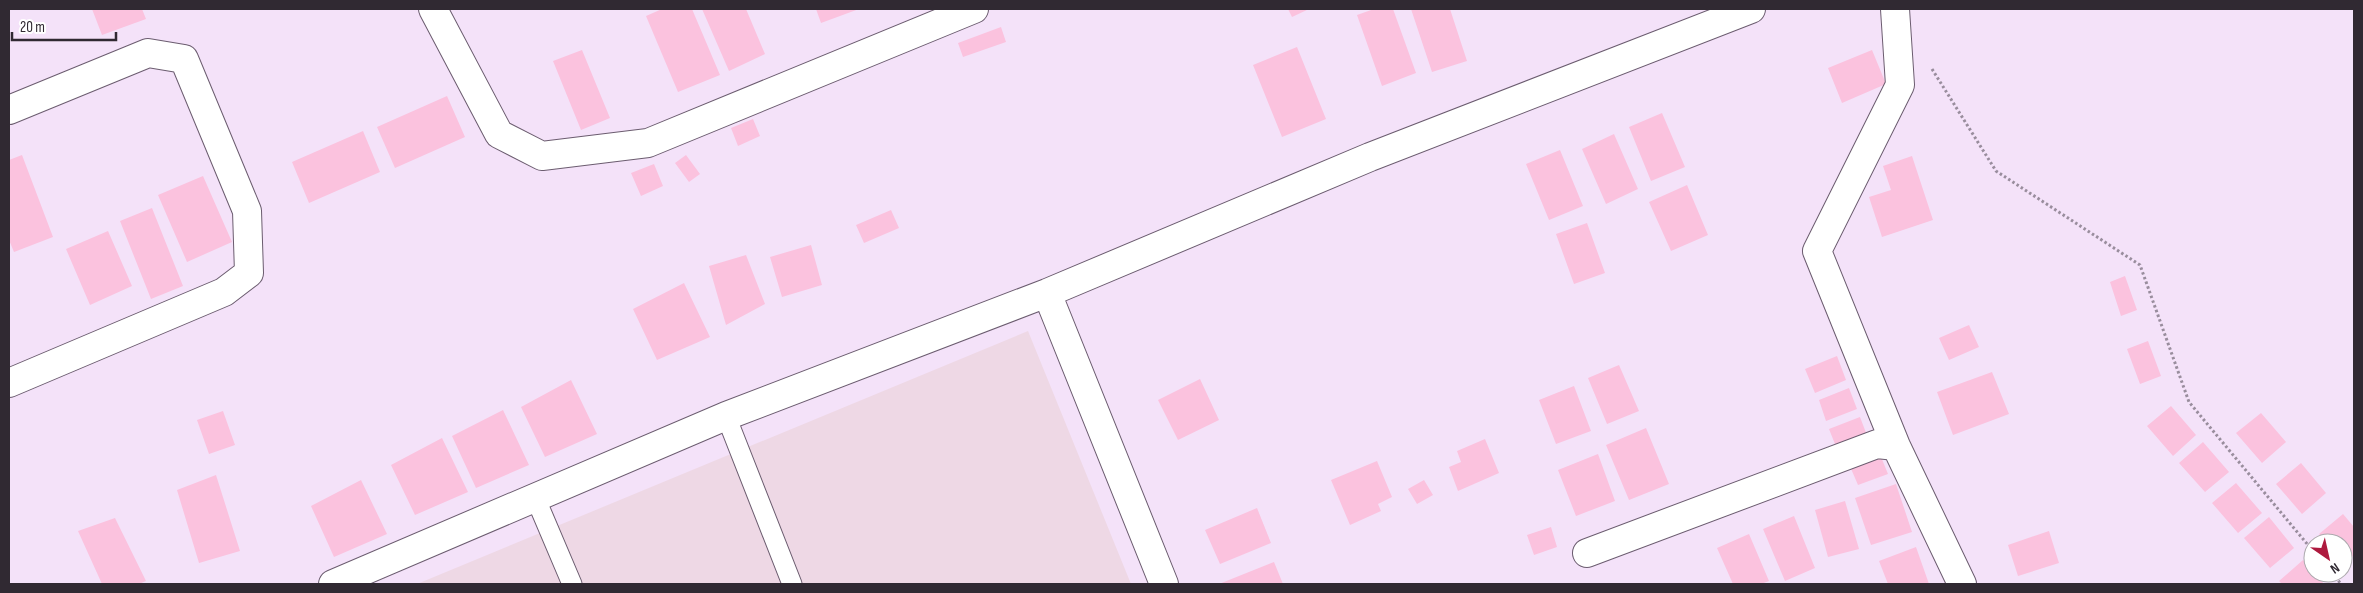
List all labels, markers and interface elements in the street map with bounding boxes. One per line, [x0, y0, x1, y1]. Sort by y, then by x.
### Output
scale bar [12, 10, 116, 42]
text: 20 m [20, 18, 45, 37]
north arrow [2303, 533, 2353, 583]
text: N [2327, 559, 2343, 578]

